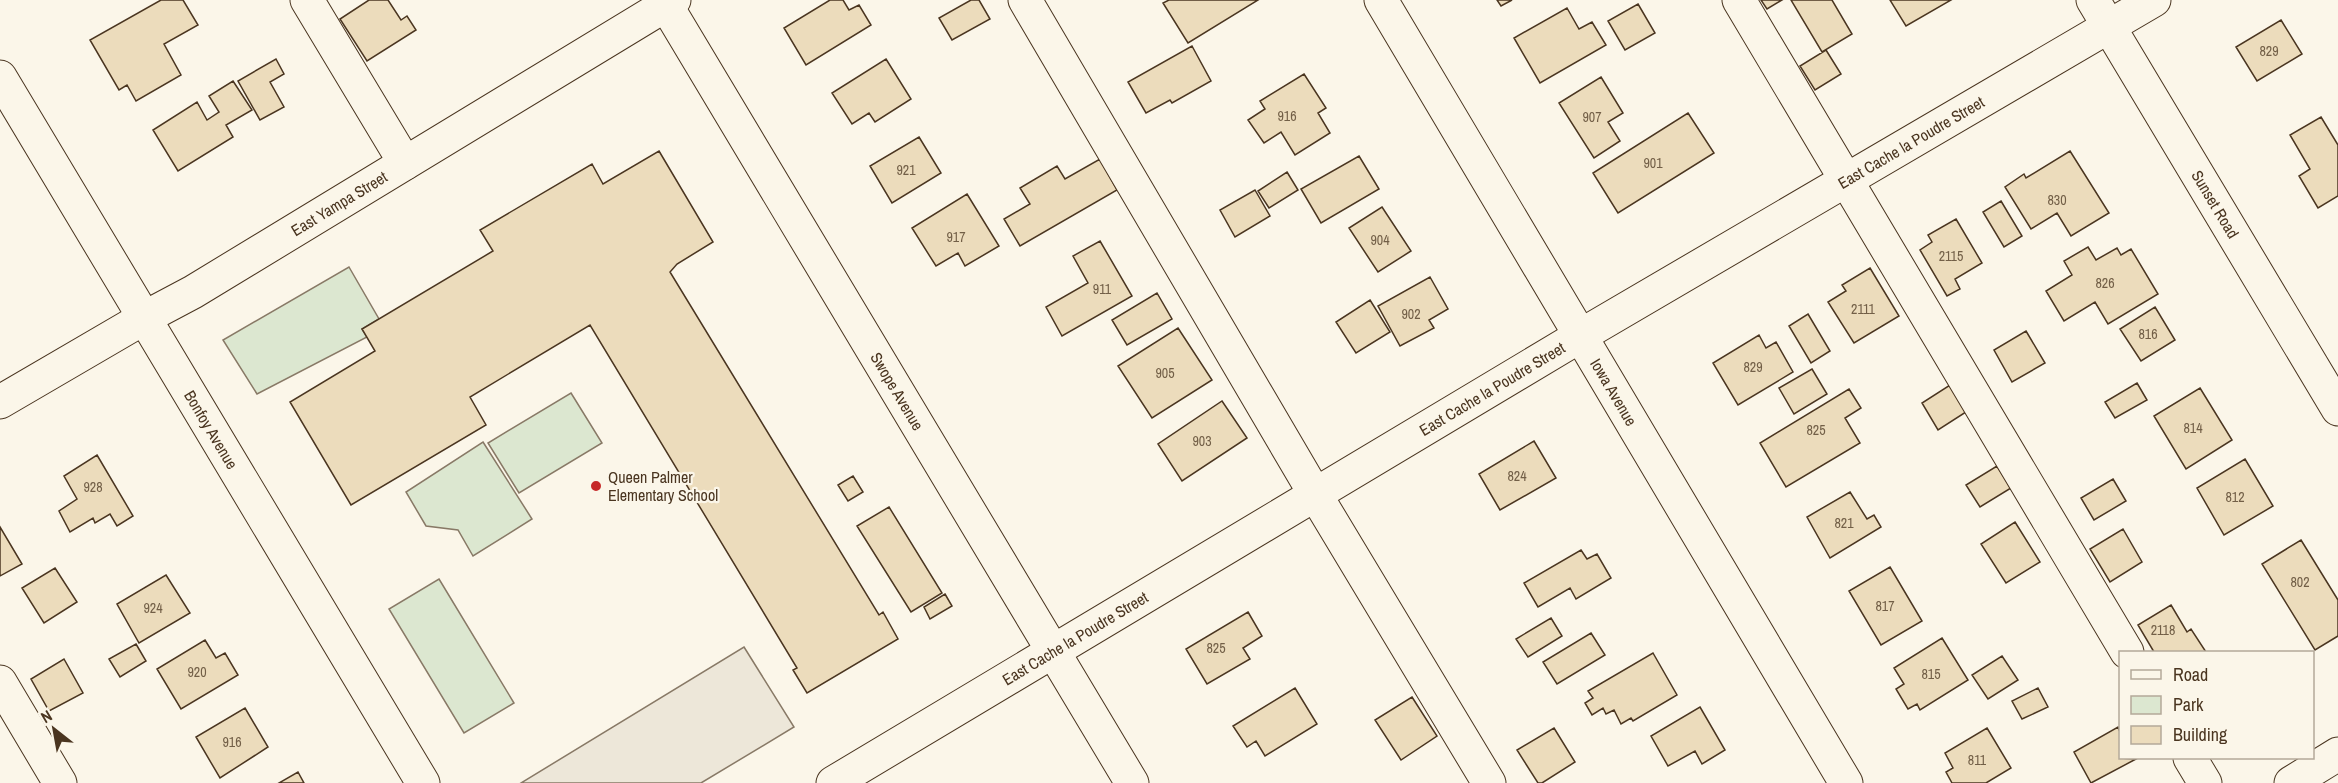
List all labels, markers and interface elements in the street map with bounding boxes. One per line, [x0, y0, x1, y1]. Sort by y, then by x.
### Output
house number: 829 [2259, 42, 2279, 60]
street label: East Cache la Poudre Street [1834, 91, 1989, 194]
house number: 916 [1277, 107, 1297, 125]
house number: 907 [1582, 108, 1602, 126]
house number: 901 [1643, 154, 1663, 172]
house number: 921 [896, 161, 916, 179]
street label: East Yampa Street [287, 165, 392, 241]
street label: Sunset Road [2186, 166, 2244, 242]
house number: 830 [2047, 191, 2067, 209]
house number: 917 [946, 228, 966, 246]
house number: 904 [1370, 231, 1390, 249]
house number: 2115 [1939, 247, 1963, 265]
house number: 826 [2095, 274, 2115, 292]
house number: 911 [1093, 280, 1112, 298]
house number: 2111 [1851, 300, 1876, 318]
house number: 902 [1401, 305, 1421, 323]
house number: 816 [2138, 325, 2158, 343]
street label: East Cache la Poudre Street [1415, 336, 1569, 441]
street label: Swope Avenue [865, 348, 929, 434]
street label: Iowa Avenue [1585, 354, 1642, 430]
house number: 829 [1743, 358, 1763, 376]
house number: 905 [1155, 364, 1175, 382]
street label: Bonfoy Avenue [179, 386, 243, 473]
house number: 814 [2183, 419, 2203, 437]
house number: 825 [1806, 421, 1826, 439]
house number: 903 [1192, 432, 1212, 450]
place label: Queen Palmer Elementary School [608, 466, 718, 506]
house number: 824 [1507, 467, 1527, 485]
house number: 928 [83, 478, 103, 496]
marker: Queen Palmer Elementary School [589, 479, 603, 493]
house number: 812 [2225, 488, 2245, 506]
house number: 821 [1834, 514, 1854, 532]
house number: 802 [2290, 573, 2310, 591]
street label: East Cache la Poudre Street [998, 586, 1152, 690]
house number: 817 [1875, 597, 1895, 615]
house number: 924 [143, 599, 163, 617]
house number: 2118 [2151, 621, 2175, 639]
house number: 825 [1206, 639, 1226, 657]
legend [2119, 651, 2314, 759]
text: Road [2173, 662, 2208, 687]
house number: 920 [187, 663, 207, 681]
house number: 815 [1921, 665, 1941, 683]
text: Park [2173, 692, 2204, 717]
north arrow [24, 699, 84, 759]
text: N [37, 704, 56, 728]
text: Building [2173, 722, 2228, 747]
house number: 916 [222, 733, 242, 751]
house number: 811 [1968, 751, 1987, 769]

